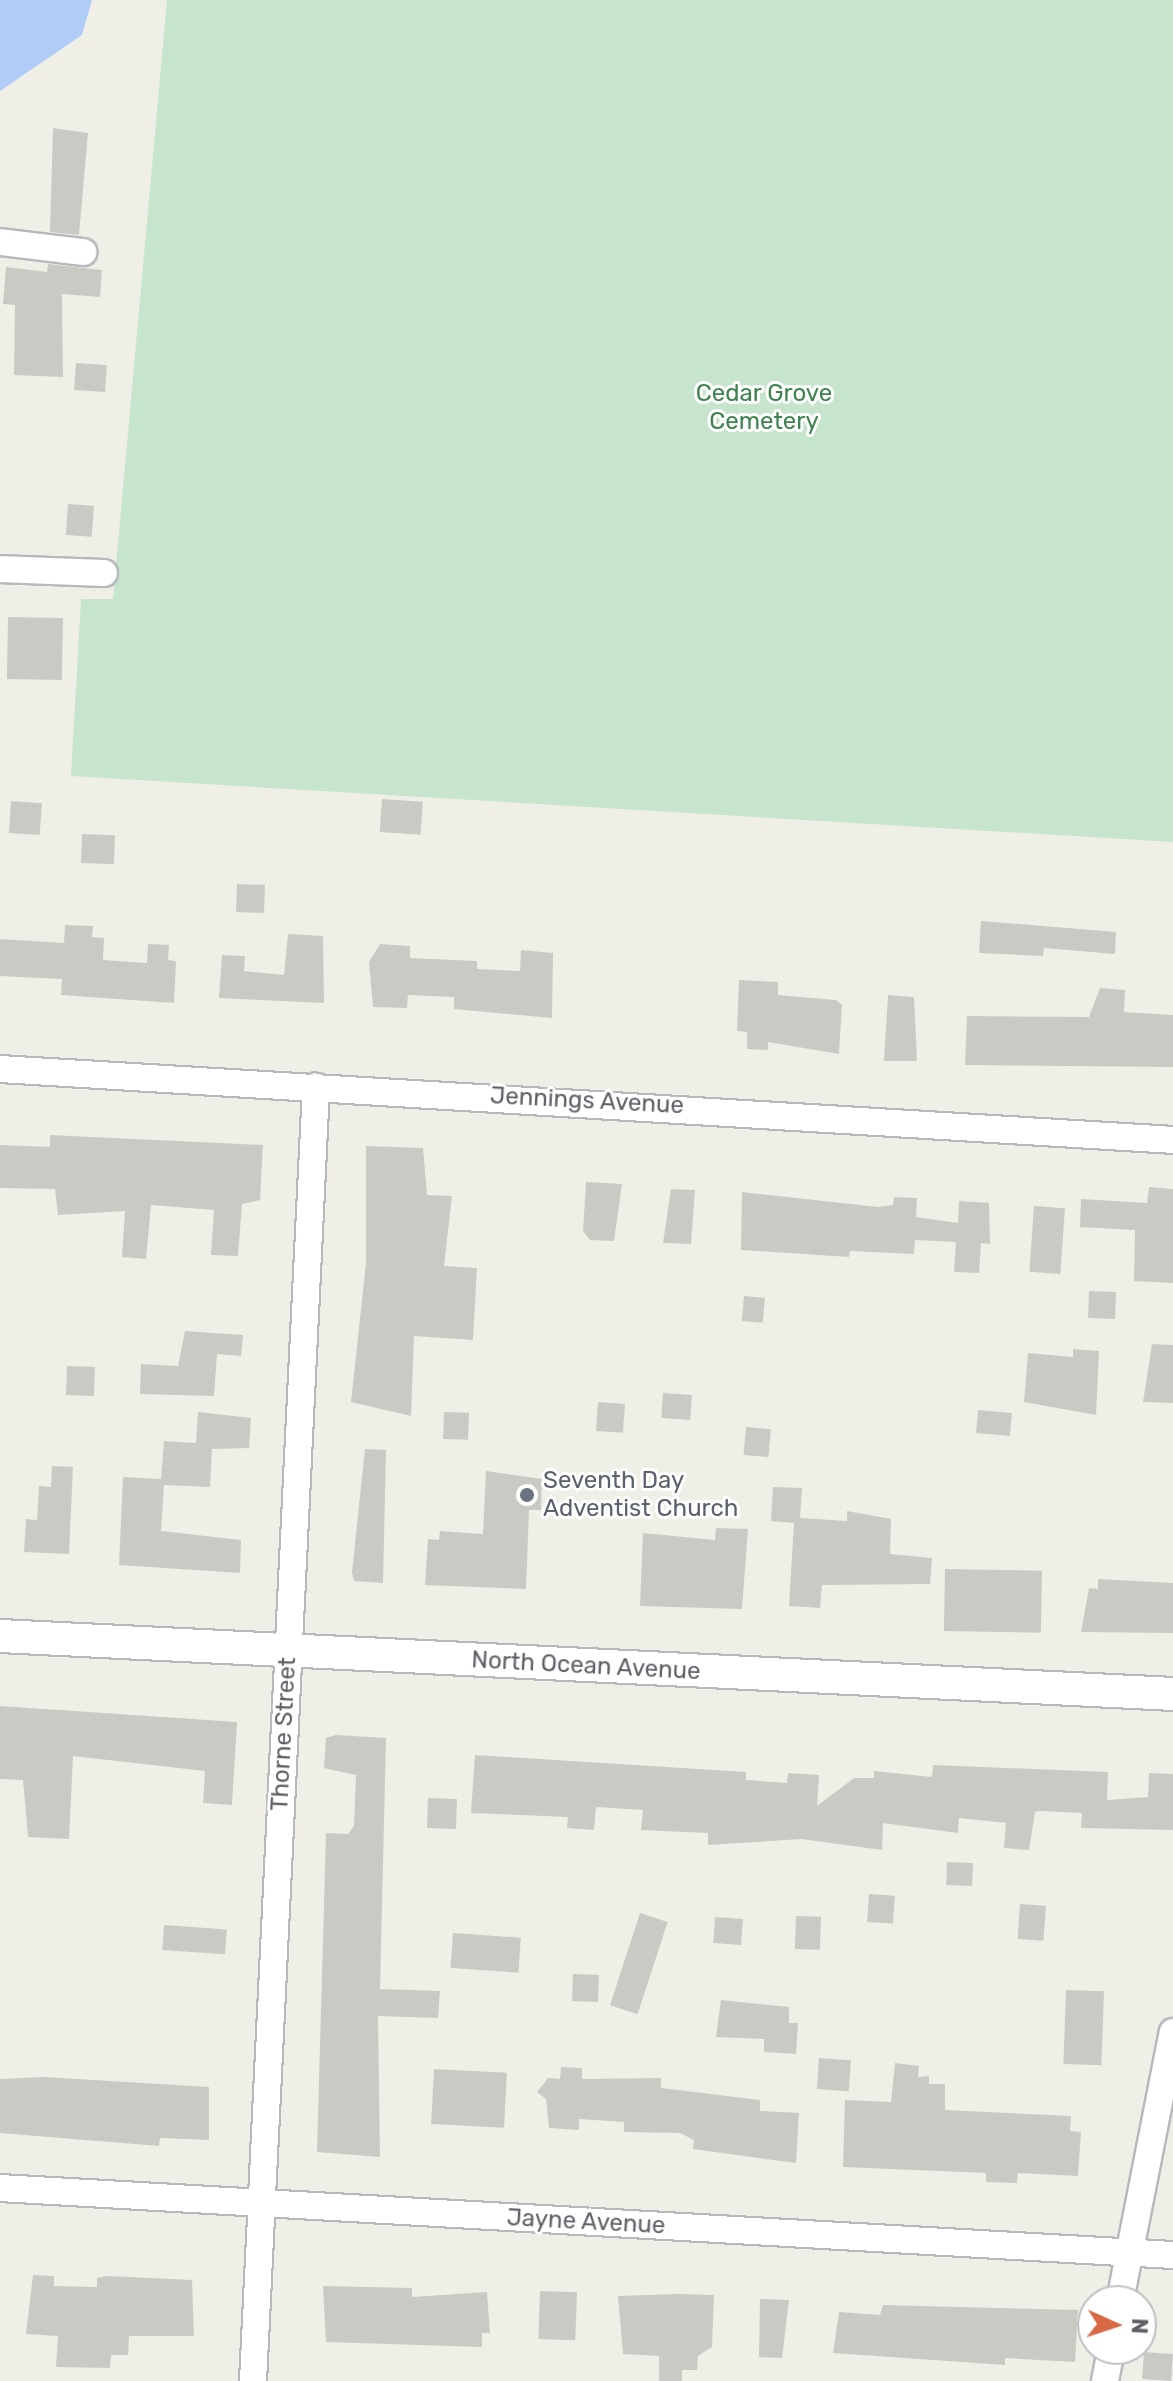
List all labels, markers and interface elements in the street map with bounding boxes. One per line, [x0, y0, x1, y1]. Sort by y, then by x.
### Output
park label: Cedar Grove Cemetery [696, 380, 832, 436]
street label: Jennings Avenue [489, 1082, 685, 1120]
place label: Seventh Day Adventist Church [543, 1467, 738, 1523]
marker: Seventh Day Adventist Church [518, 1486, 536, 1504]
street label: North Ocean Avenue [470, 1646, 702, 1686]
street label: Thorne Street [266, 1656, 302, 1812]
street label: Jayne Avenue [506, 2203, 666, 2241]
north arrow [1077, 2285, 1157, 2365]
text: N [1126, 2318, 1153, 2335]

